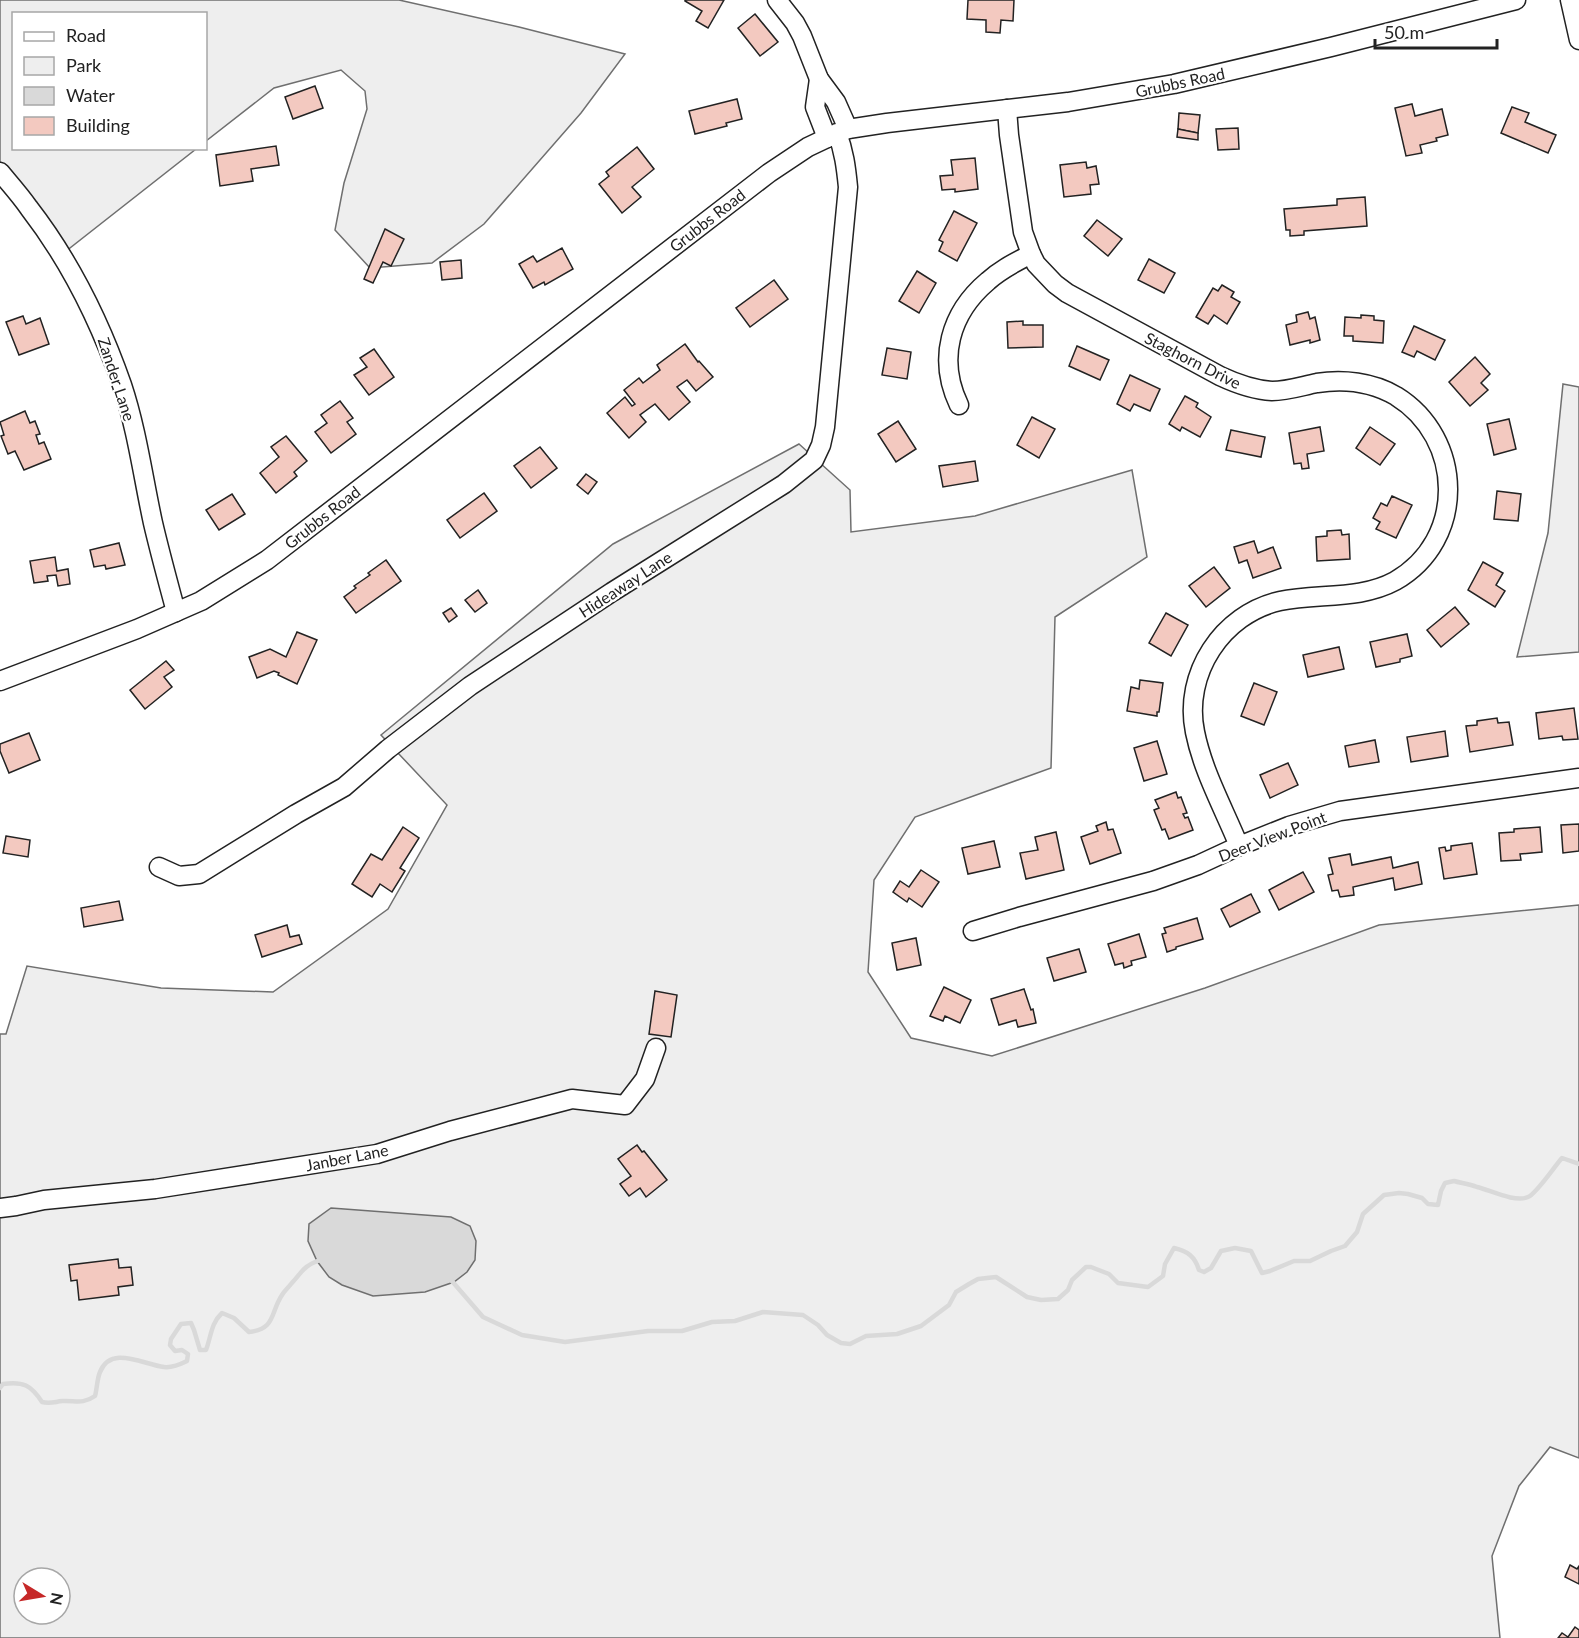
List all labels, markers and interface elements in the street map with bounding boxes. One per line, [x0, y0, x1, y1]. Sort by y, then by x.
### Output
legend [12, 12, 207, 150]
scale bar [1375, 12, 1496, 50]
text: 50 m [1384, 21, 1424, 43]
text: Road [66, 24, 106, 46]
text: Park [66, 54, 102, 76]
street label: Grubbs Road [1134, 63, 1226, 101]
text: Water [66, 84, 115, 106]
text: Building [66, 114, 130, 136]
street label: Grubbs Road [665, 185, 749, 255]
street label: Staghorn Drive [1142, 328, 1244, 392]
street label: Zander Lane [95, 335, 139, 423]
street label: Grubbs Road [280, 482, 364, 552]
street label: Hideaway Lane [575, 547, 675, 621]
street label: Deer View Point [1215, 807, 1329, 865]
street label: Janber Lane [304, 1140, 390, 1174]
north arrow [12, 1566, 72, 1626]
text: N [47, 1591, 68, 1607]

